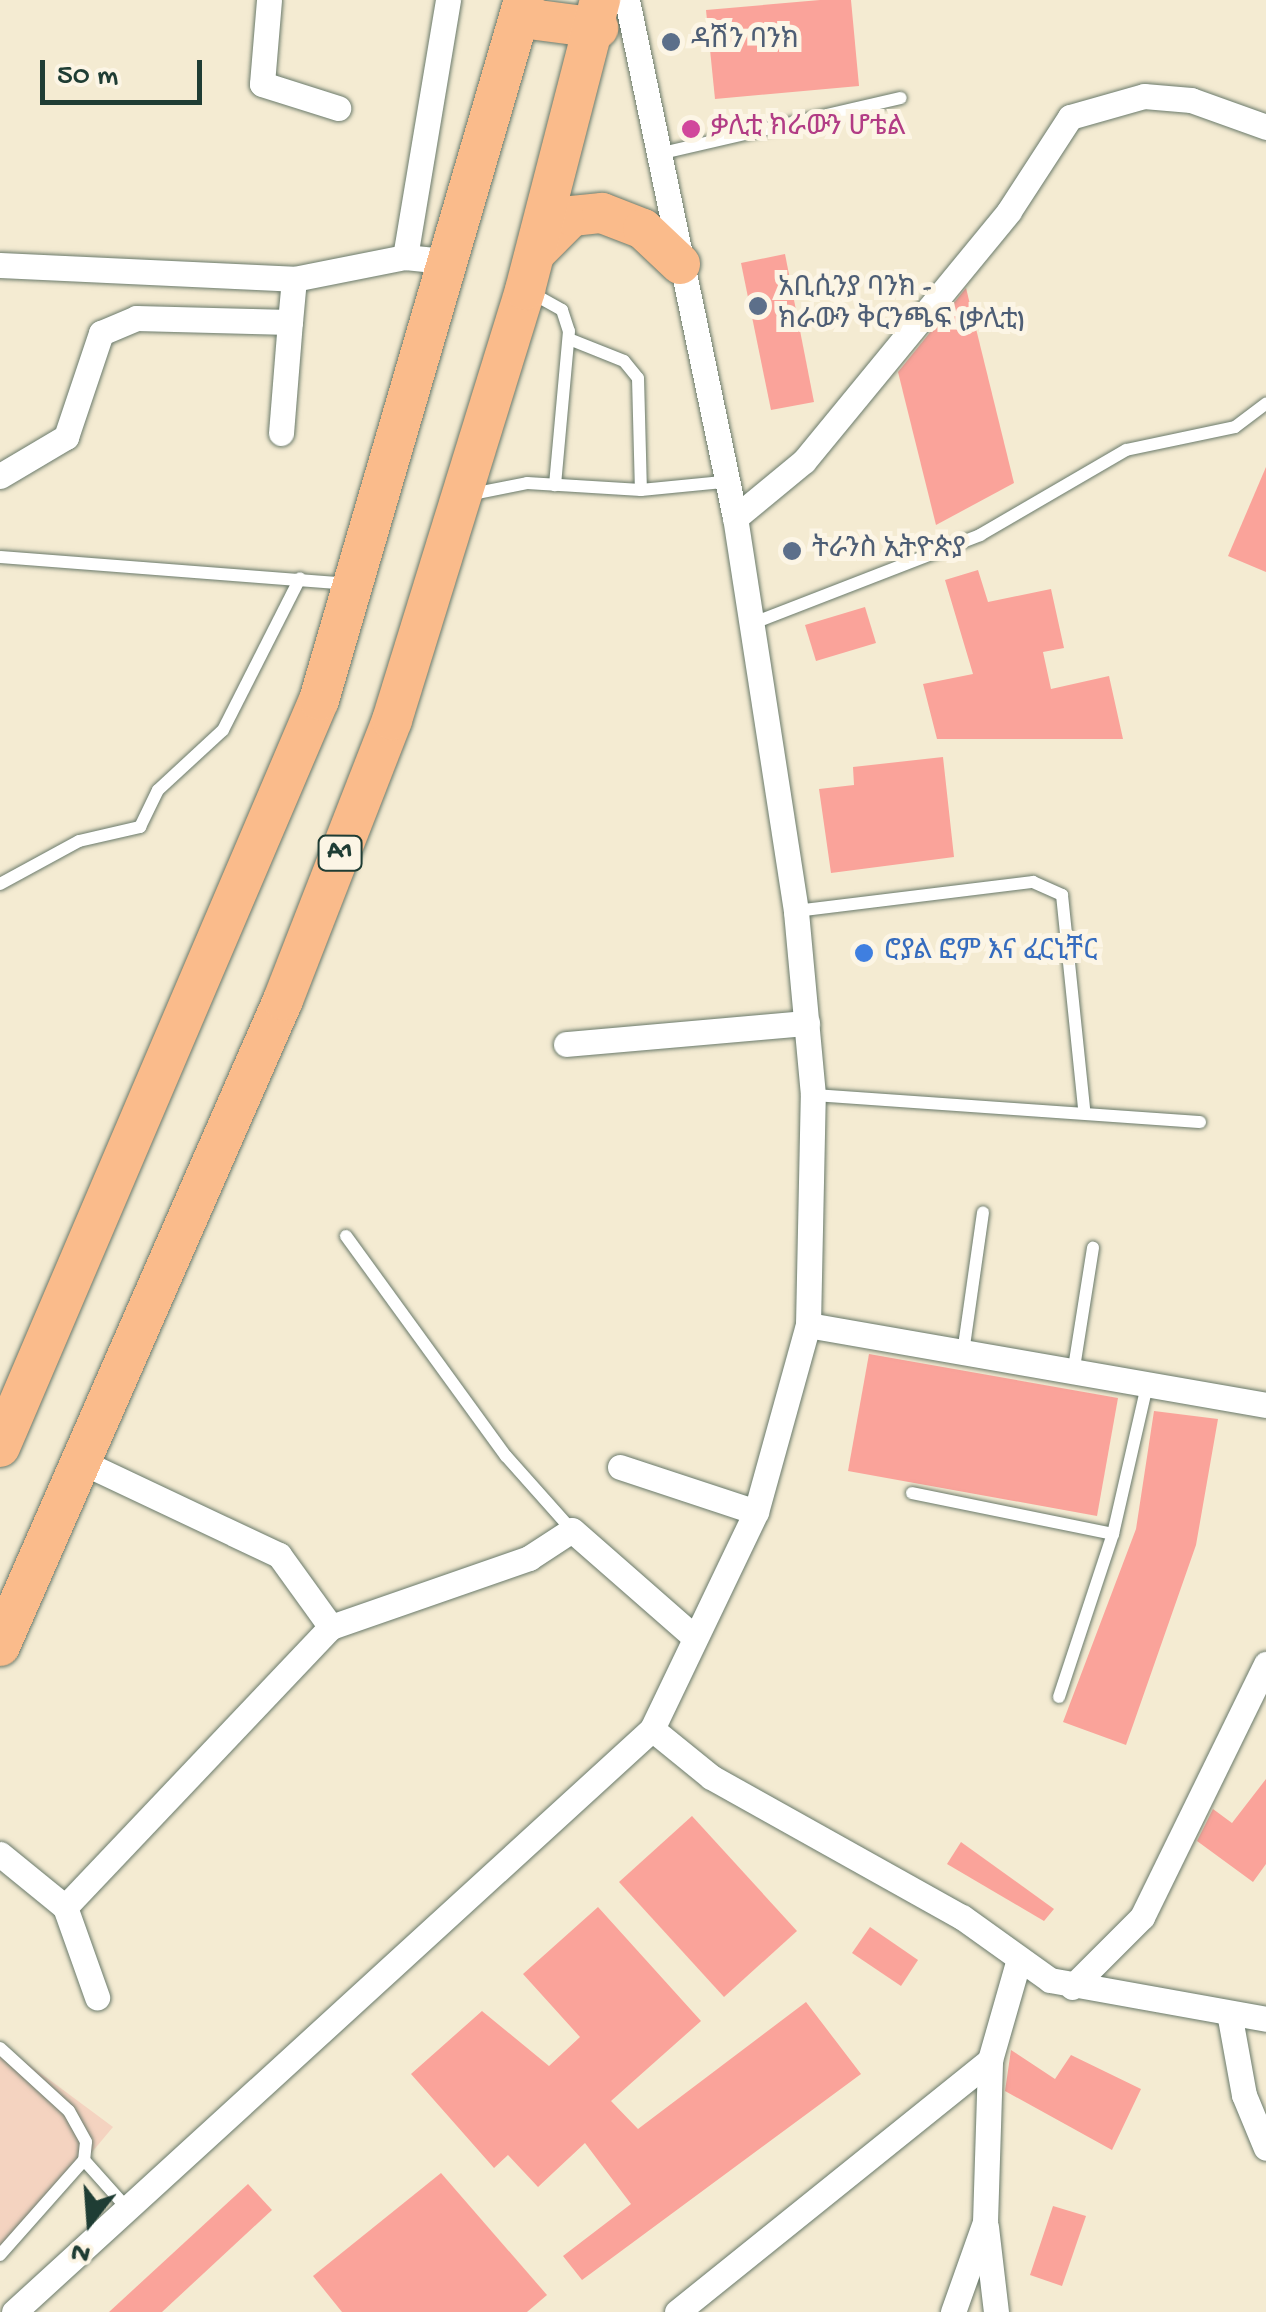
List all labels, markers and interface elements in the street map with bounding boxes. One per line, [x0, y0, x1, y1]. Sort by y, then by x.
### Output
place label: ዳሽን ባንክ [691, 25, 799, 59]
marker: ዳሽን ባንክ [660, 31, 682, 53]
scale bar [45, 40, 208, 102]
text: 50 m [57, 60, 118, 95]
place label: ቃሊቲ ክራውን ሆቴል [711, 112, 906, 146]
marker: ቃሊቲ ክራውን ሆቴል [680, 118, 702, 140]
place label: አቢሲንያ ባንክ - ክራውን ቅርንጫፍ (ቃሊቲ) [778, 273, 1025, 339]
marker: አቢሲንያ ባንክ - ክራውን ቅርንጫፍ (ቃሊቲ) [747, 295, 769, 317]
place label: ትራንስ ኢትዮጵያ [812, 534, 966, 568]
marker: ትራንስ ኢትዮጵያ [781, 540, 803, 562]
road number: A1 [318, 833, 362, 873]
place label: ሮያል ፎም እና ፈርኒቸር [884, 936, 1097, 970]
marker: ሮያል ፎም እና ፈርኒቸር [853, 942, 875, 964]
north arrow [40, 2172, 140, 2272]
text: N [68, 2233, 95, 2270]

